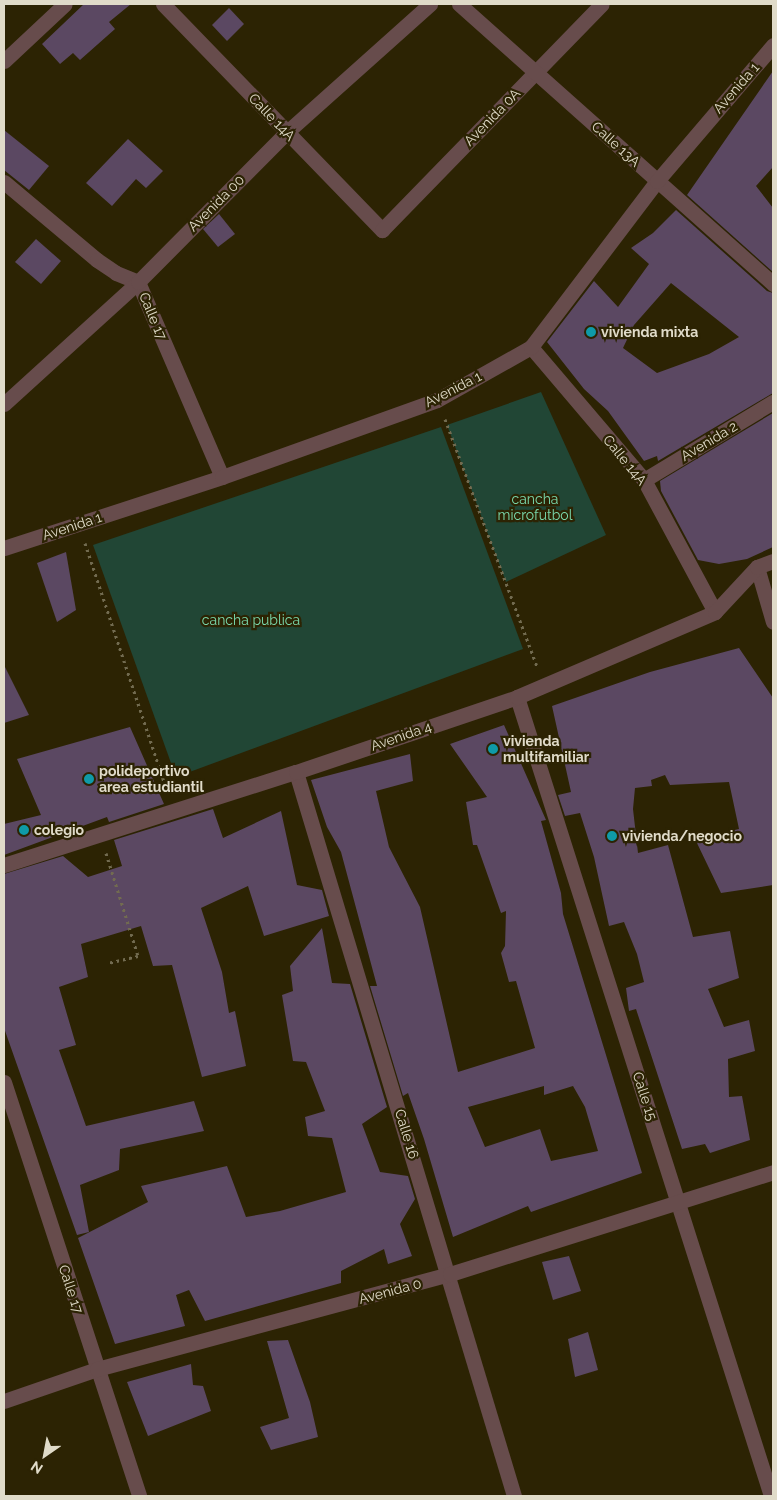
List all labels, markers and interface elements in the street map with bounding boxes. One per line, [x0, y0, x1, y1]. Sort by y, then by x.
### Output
street label: Avenida 1 [709, 59, 763, 117]
street label: Avenida 0A [460, 85, 524, 149]
street label: Calle 14A [245, 90, 299, 144]
street label: Calle 13A [588, 118, 644, 170]
street label: Avenida 00 [184, 171, 248, 235]
street label: Calle 17 [135, 290, 171, 342]
place label: vivienda mixta [601, 324, 698, 340]
marker: vivienda mixta [585, 326, 597, 338]
street label: Avenida 1 [422, 368, 484, 410]
street label: Avenida 2 [678, 418, 740, 464]
street label: Calle 14A [600, 432, 650, 488]
park label: cancha microfutbol [498, 491, 572, 524]
street label: Avenida 1 [40, 509, 104, 543]
park label: cancha publica [202, 612, 300, 628]
street label: Avenida 4 [368, 718, 434, 754]
place label: vivienda multifamiliar [503, 733, 589, 766]
marker: vivienda multifamiliar [487, 743, 499, 755]
place label: polideportivo area estudiantil [99, 763, 204, 796]
marker: polideportivo area estudiantil [83, 773, 95, 785]
place label: colegio [34, 822, 84, 838]
marker: colegio [18, 824, 30, 836]
place label: vivienda/negocio [622, 828, 742, 844]
marker: vivienda/negocio [606, 830, 618, 842]
street label: Calle 15 [629, 1070, 661, 1122]
street label: Calle 16 [392, 1107, 422, 1161]
street label: Calle 17 [55, 1263, 87, 1315]
street label: Avenida 0 [357, 1275, 423, 1307]
north arrow [20, 1430, 70, 1480]
text: N [28, 1458, 46, 1477]

